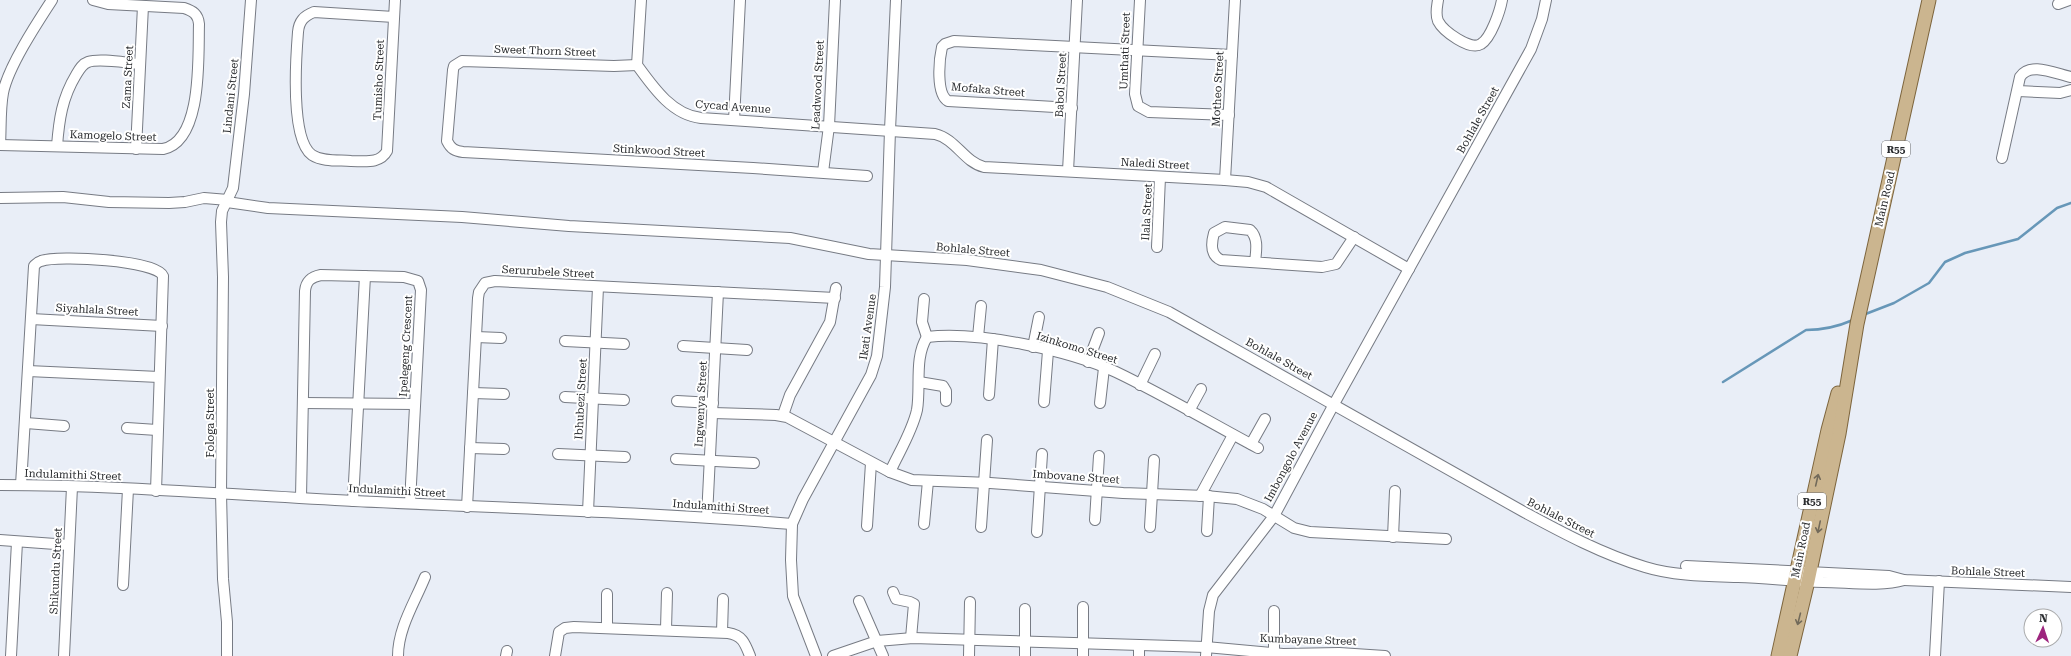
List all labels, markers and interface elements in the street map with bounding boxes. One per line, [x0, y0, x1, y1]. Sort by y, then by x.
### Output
street label: Umthati Street [1117, 12, 1133, 90]
street label: Tumisho Street [371, 39, 387, 121]
street label: Leadwood Street [809, 40, 827, 130]
street label: Sweet Thorn Street [494, 43, 596, 59]
street label: Zama Street [120, 45, 136, 109]
street label: Motheo Street [1210, 51, 1226, 127]
street label: Babol Street [1053, 52, 1069, 118]
street label: Lindani Street [221, 58, 241, 134]
street label: Mofaka Street [951, 80, 1025, 100]
street label: Bohlale Street [1454, 84, 1502, 156]
street label: Cycad Avenue [695, 98, 771, 116]
street label: Kamogelo Street [69, 128, 157, 144]
road number: R55 [1882, 141, 1910, 157]
street label: Stinkwood Street [613, 142, 705, 160]
street label: Naledi Street [1120, 156, 1190, 172]
street label: Main Road [1872, 170, 1898, 228]
street label: Ilala Street [1139, 183, 1155, 241]
street label: Bohlale Street [935, 240, 1011, 260]
street label: Serurubele Street [501, 263, 595, 281]
street label: Ikati Avenue [857, 293, 879, 361]
street label: Ipelegeng Crescent [397, 295, 415, 397]
street label: Siyahlala Street [55, 301, 139, 319]
street label: Izinkomo Street [1035, 329, 1119, 367]
street label: Bohlale Street [1243, 335, 1315, 383]
street label: Ibhubezi Street [572, 358, 590, 440]
street label: Ingwenya Street [692, 361, 710, 447]
street label: Fologa Street [204, 388, 217, 458]
street label: Imbongolo Avenue [1262, 410, 1320, 504]
street label: Indulamithi Street [24, 467, 122, 483]
street label: Imbovane Street [1032, 467, 1120, 487]
one-way arrow [1813, 474, 1821, 487]
street label: Indulamithi Street [348, 482, 446, 500]
road number: R55 [1798, 493, 1826, 509]
street label: Bohlale Street [1525, 495, 1597, 541]
street label: Indulamithi Street [672, 497, 770, 517]
one-way arrow [1815, 520, 1823, 533]
street label: Main Road [1789, 521, 1813, 579]
street label: Shikundu Street [47, 527, 65, 615]
street label: Bohlale Street [1951, 564, 2025, 580]
north arrow [2023, 608, 2063, 648]
one-way arrow [1795, 612, 1802, 625]
text: N [2039, 612, 2049, 625]
street label: Kumbayane Street [1259, 632, 1357, 648]

